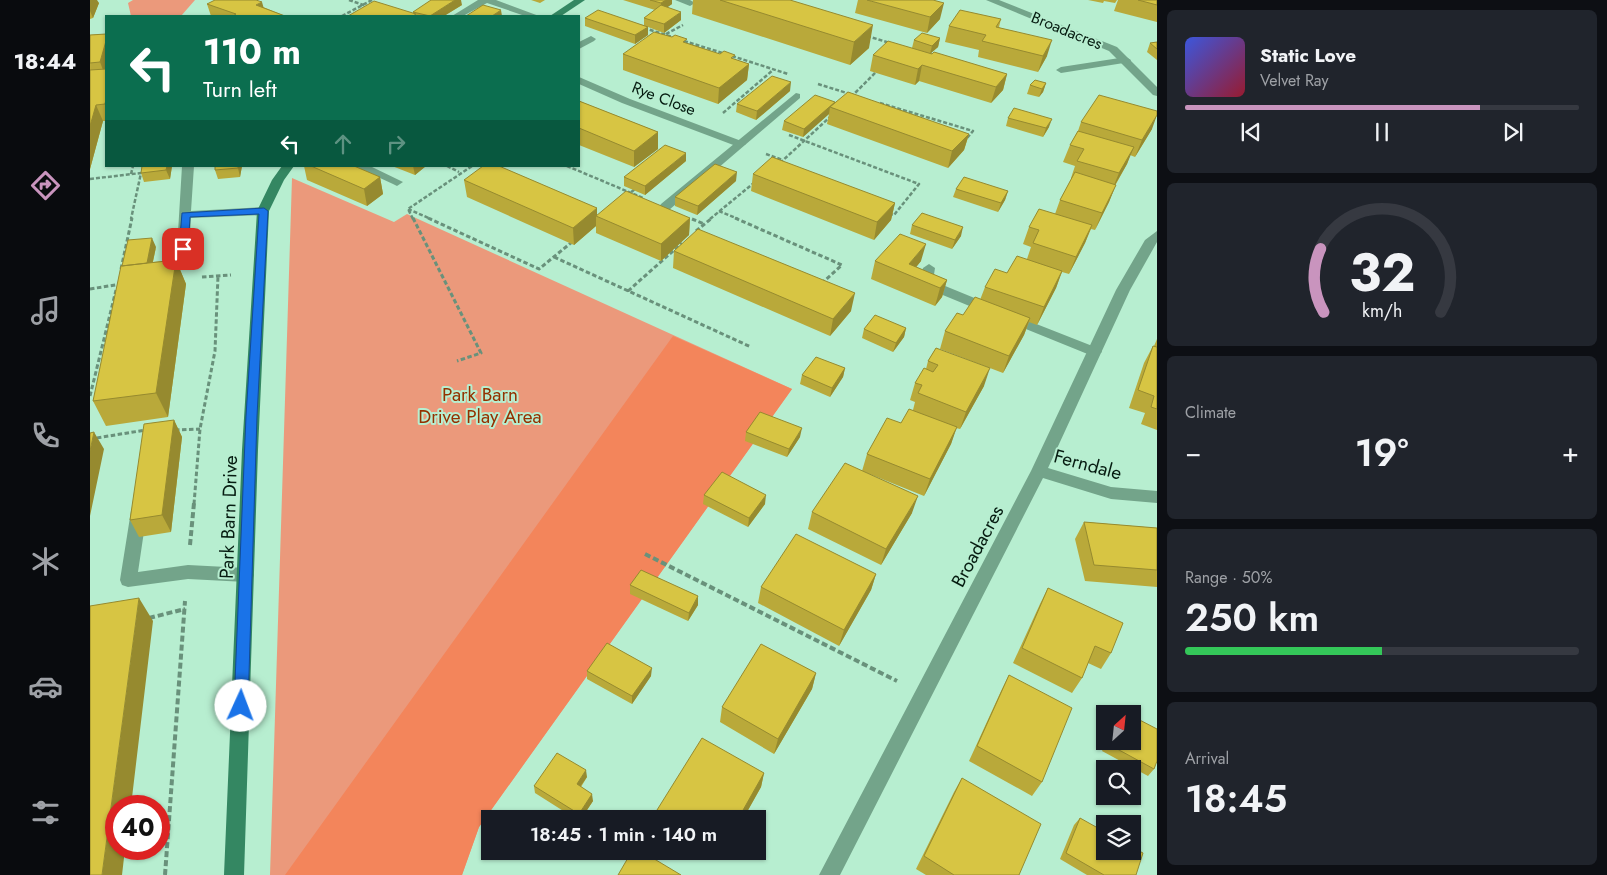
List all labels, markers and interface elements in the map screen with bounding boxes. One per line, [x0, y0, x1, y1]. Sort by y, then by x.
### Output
street label: Broadacres [1028, 6, 1106, 55]
text: 110 m [203, 27, 301, 77]
icon: left [120, 35, 185, 100]
text: Static Love [1260, 42, 1356, 69]
text: 18:44 [14, 45, 76, 77]
text: Velvet Ray [1260, 69, 1329, 92]
text: Turn left [203, 73, 277, 105]
street label: Rye Close [628, 76, 699, 121]
icon: previous [1237, 118, 1265, 146]
icon: pause [1368, 118, 1396, 146]
icon: next [1499, 118, 1527, 146]
icon: left [276, 130, 304, 158]
icon: ahead [329, 130, 357, 158]
icon: right [382, 130, 410, 158]
icon: directions [28, 168, 63, 203]
pin [162, 228, 204, 270]
icon: arrive [169, 235, 197, 263]
text: 32 [1349, 235, 1415, 311]
icon: music [28, 293, 63, 328]
text: km/h [1362, 298, 1402, 324]
park label: Park Barn Drive Play Area [418, 381, 542, 430]
text: Climate [1185, 401, 1236, 424]
icon: phone [28, 418, 63, 453]
text: 19° [1355, 425, 1409, 480]
text: − [1185, 432, 1202, 473]
text: + [1562, 432, 1579, 473]
street label: Ferndale [1051, 442, 1125, 487]
street label: Park Barn Drive [213, 455, 244, 579]
street label: Broadacres [945, 500, 1010, 592]
icon: climate [28, 544, 63, 579]
text: Range · 50% [1185, 566, 1272, 589]
text: 250 km [1185, 590, 1319, 645]
icon: car [28, 669, 63, 704]
position arrow [214, 679, 266, 731]
north arrow [1096, 705, 1141, 750]
map controls [1096, 705, 1141, 860]
text: Arrival [1185, 747, 1229, 770]
button: search [1096, 760, 1141, 805]
text: 18:45 [1185, 771, 1287, 826]
icon: filters [28, 795, 63, 830]
speed limit sign: 40 [105, 795, 170, 860]
button: layers [1096, 815, 1141, 860]
text: 18:45 · 1 min · 140 m [530, 821, 717, 848]

